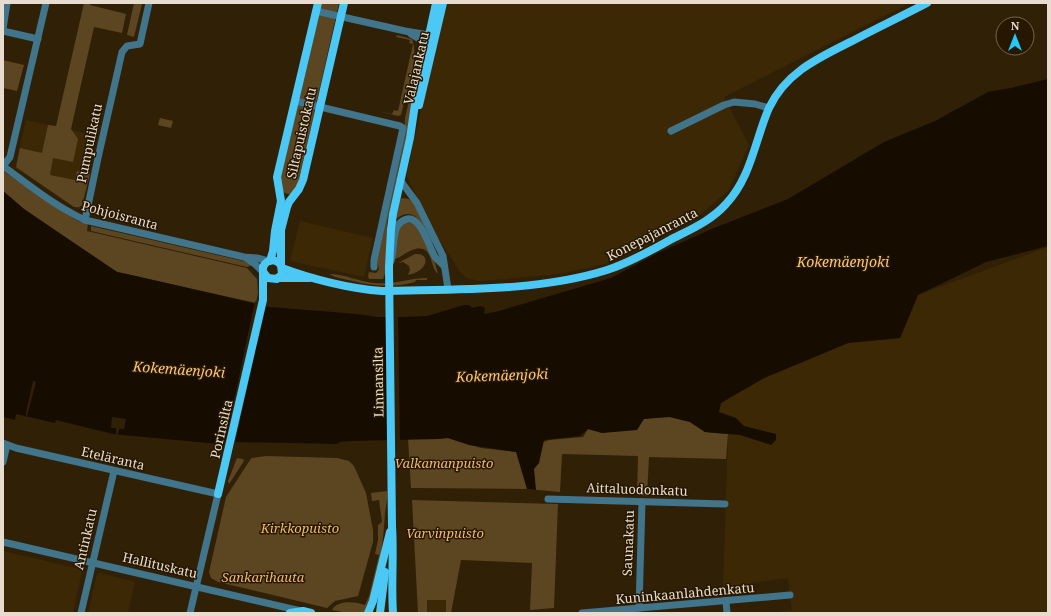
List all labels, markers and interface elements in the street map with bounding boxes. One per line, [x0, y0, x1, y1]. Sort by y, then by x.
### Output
north arrow [995, 16, 1035, 56]
text: N [1011, 18, 1020, 33]
street label: Valajankatu [399, 30, 433, 106]
street label: Siltapuistokatu [282, 86, 320, 180]
street label: Pumpulikatu [72, 102, 106, 184]
street label: Pohjoisranta [80, 196, 160, 234]
street label: Konepajanranta [603, 203, 701, 265]
water label: Kokemäenjoki [796, 252, 890, 271]
street label: Linnansilta [368, 347, 388, 417]
water label: Kokemäenjoki [131, 356, 226, 382]
water label: Kokemäenjoki [454, 364, 549, 386]
street label: Porinsilta [205, 398, 237, 460]
street label: Eteläranta [80, 442, 146, 474]
park label: Valkamanpuisto [395, 454, 493, 472]
street label: Aittaluodonkatu [586, 478, 688, 500]
street label: Antinkatu [69, 507, 101, 571]
street label: Saunakatu [618, 510, 638, 576]
park label: Kirkkopuisto [260, 519, 339, 537]
park label: Varvinpuisto [406, 524, 484, 542]
street label: Hallituskatu [121, 548, 199, 582]
park label: Sankarihauta [222, 568, 305, 586]
street label: Kuninkaanlahdenkatu [615, 578, 755, 608]

